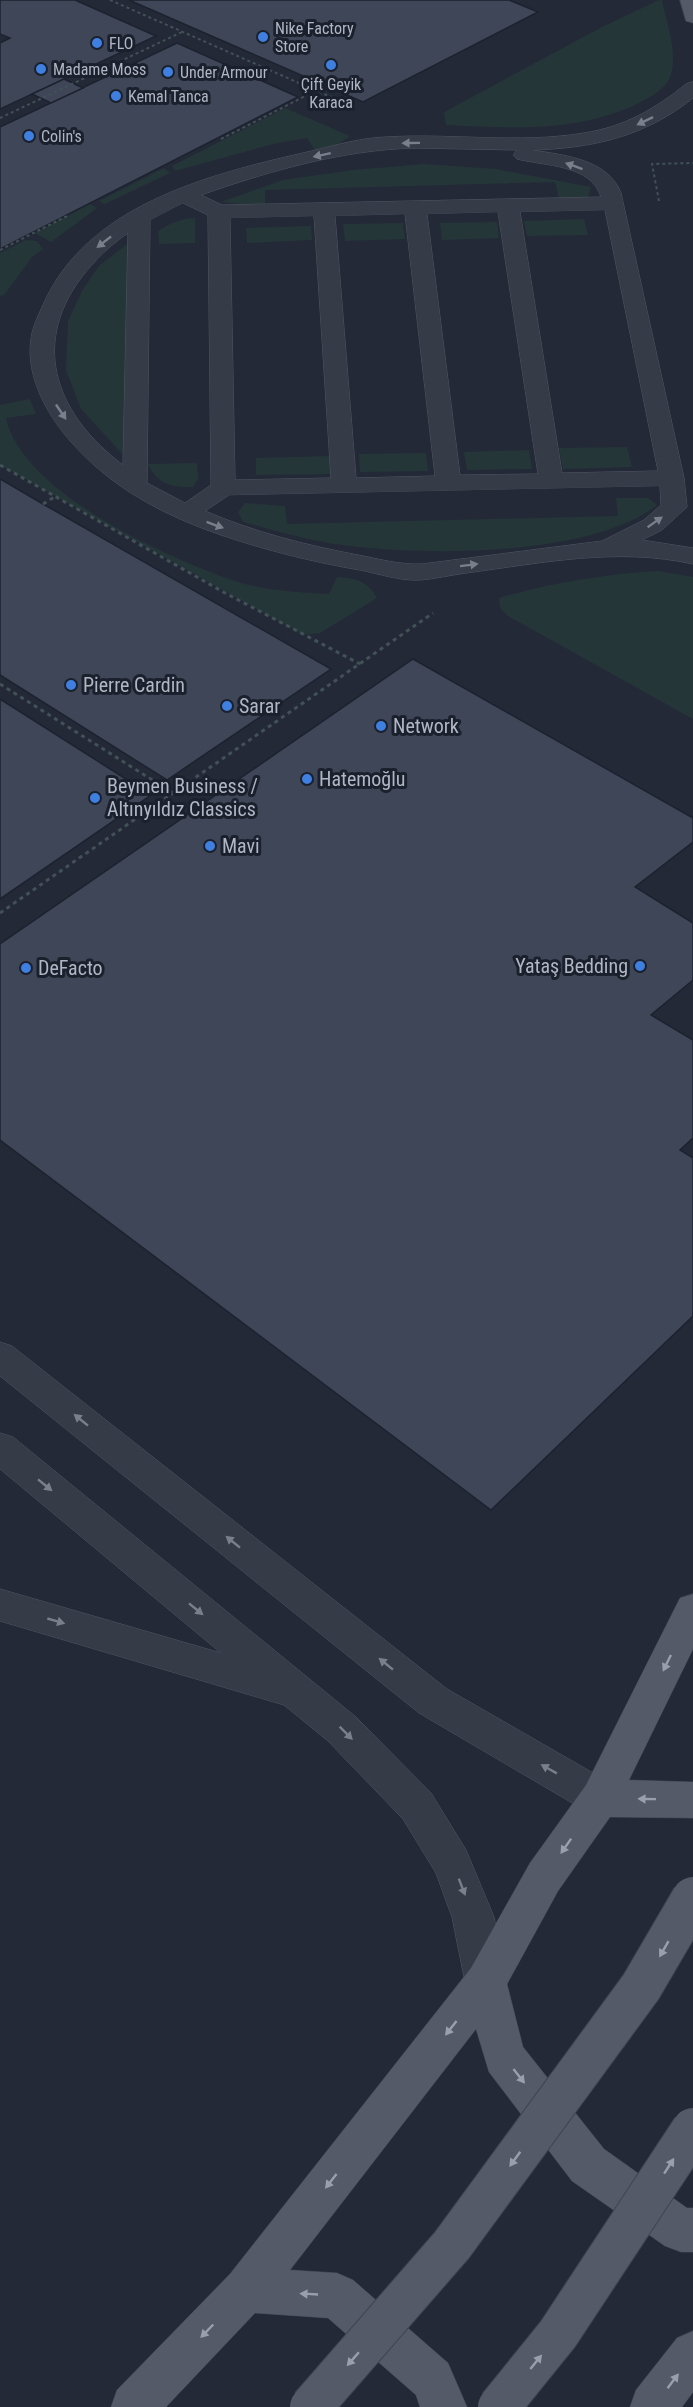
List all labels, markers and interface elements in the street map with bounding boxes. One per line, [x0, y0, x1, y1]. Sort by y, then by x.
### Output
place label: Nike Factory Store [275, 19, 354, 56]
marker: Nike Factory Store [256, 30, 270, 44]
place label: FLO [109, 34, 133, 53]
marker: FLO [90, 36, 104, 50]
marker: Çift Geyik Karaca [324, 58, 338, 72]
place label: Madame Moss [53, 60, 146, 79]
marker: Madame Moss [34, 62, 48, 76]
place label: Under Armour [180, 63, 268, 82]
marker: Under Armour [161, 65, 175, 79]
place label: Çift Geyik Karaca [301, 75, 362, 112]
place label: Kemal Tanca [128, 87, 209, 106]
marker: Kemal Tanca [109, 89, 123, 103]
one-way arrow [636, 115, 654, 125]
place label: Colin's [41, 127, 82, 146]
marker: Colin's [22, 129, 36, 143]
one-way arrow [402, 138, 421, 148]
one-way arrow [313, 151, 331, 161]
one-way arrow [565, 160, 583, 170]
one-way arrow [96, 235, 112, 248]
one-way arrow [55, 404, 66, 420]
one-way arrow [647, 516, 663, 528]
one-way arrow [206, 520, 224, 530]
one-way arrow [460, 561, 479, 570]
place label: Pierre Cardin [83, 673, 185, 697]
marker: Pierre Cardin [64, 678, 78, 692]
place label: Sarar [239, 694, 280, 718]
marker: Sarar [220, 699, 234, 713]
place label: Network [393, 714, 459, 738]
marker: Network [374, 719, 388, 733]
place label: Hatemoğlu [319, 767, 406, 791]
marker: Hatemoğlu [300, 772, 314, 786]
place label: Beymen Business / Altınyıldız Classics [107, 774, 258, 821]
marker: Beymen Business / Altınyıldız Classics [88, 791, 102, 805]
place label: Mavi [222, 834, 260, 858]
marker: Mavi [203, 839, 217, 853]
place label: Yataş Bedding [515, 954, 628, 978]
place label: DeFacto [38, 956, 103, 980]
marker: Yataş Bedding [633, 959, 647, 973]
marker: DeFacto [19, 961, 33, 975]
one-way arrow [73, 1414, 89, 1427]
one-way arrow [37, 1478, 52, 1491]
one-way arrow [225, 1536, 241, 1549]
one-way arrow [188, 1602, 204, 1615]
one-way arrow [47, 1617, 65, 1626]
one-way arrow [662, 1654, 671, 1671]
one-way arrow [378, 1658, 393, 1670]
one-way arrow [339, 1726, 354, 1740]
one-way arrow [540, 1764, 557, 1774]
one-way arrow [637, 1794, 656, 1804]
one-way arrow [560, 1837, 572, 1853]
one-way arrow [457, 1879, 467, 1897]
one-way arrow [659, 1940, 669, 1957]
one-way arrow [446, 2020, 458, 2035]
one-way arrow [512, 2068, 524, 2083]
one-way arrow [509, 2151, 521, 2167]
one-way arrow [663, 2158, 675, 2174]
one-way arrow [325, 2173, 337, 2189]
one-way arrow [300, 2290, 319, 2299]
one-way arrow [200, 2324, 214, 2338]
one-way arrow [346, 2351, 359, 2367]
one-way arrow [530, 2354, 542, 2369]
one-way arrow [667, 2373, 679, 2388]

